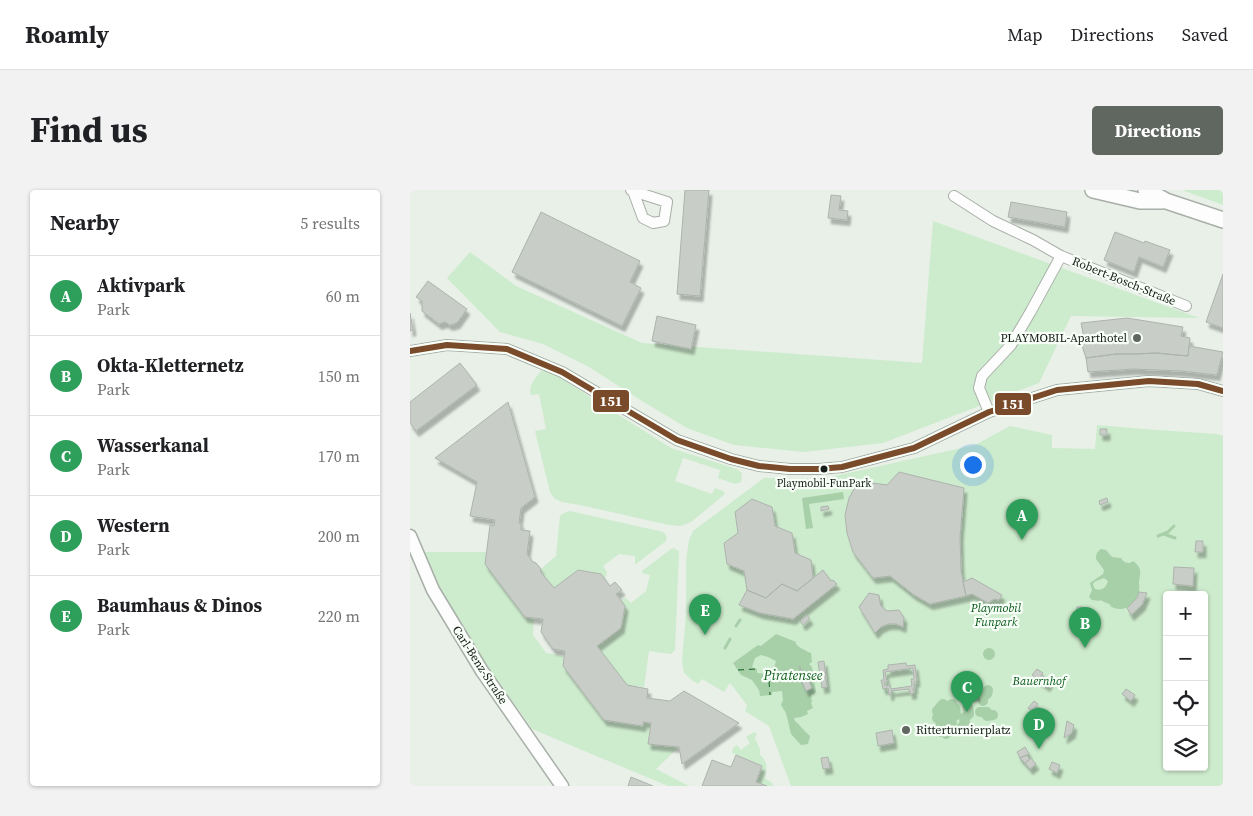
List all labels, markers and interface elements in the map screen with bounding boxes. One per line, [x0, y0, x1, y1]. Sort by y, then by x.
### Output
text: Roamly [25, 18, 109, 51]
text: Map [1007, 22, 1043, 47]
text: Directions [1071, 22, 1154, 47]
text: Saved [1182, 22, 1228, 47]
text: Find us [30, 106, 148, 154]
button: Directions [1092, 106, 1223, 155]
text: Nearby [50, 208, 120, 237]
text: 5 results [300, 212, 360, 234]
street label: Robert-Bosch-Straße [1070, 253, 1178, 309]
text: Aktivpark [97, 272, 185, 298]
text: A [61, 285, 71, 307]
text: 60 m [326, 285, 360, 307]
text: Park [97, 298, 130, 320]
place label: PLAYMOBIL-Aparthotel [1000, 330, 1127, 346]
marker: PLAYMOBIL-Aparthotel [1131, 332, 1143, 344]
text: Okta-Kletternetz [97, 352, 244, 378]
text: B [61, 365, 71, 387]
text: 150 m [318, 365, 360, 387]
text: Park [97, 378, 130, 400]
line badge: 151 [592, 389, 630, 413]
text: 151 [600, 391, 622, 411]
line badge: 151 [994, 392, 1032, 416]
text: 151 [1002, 394, 1024, 414]
text: Wasserkanal [97, 432, 209, 458]
text: C [61, 445, 71, 467]
text: 170 m [318, 445, 360, 467]
your location [960, 452, 986, 478]
text: Park [97, 458, 130, 480]
marker: Playmobil-FunPark [819, 464, 829, 474]
place label: Playmobil-FunPark [777, 476, 872, 491]
pin: A [1006, 499, 1038, 540]
text: Western [97, 512, 170, 538]
text: D [60, 525, 72, 547]
text: 200 m [318, 525, 360, 547]
text: Park [97, 538, 130, 560]
map controls [1163, 591, 1208, 771]
button: + [1163, 591, 1208, 636]
text: Baumhaus & Dinos [97, 592, 262, 618]
pin: E [689, 594, 721, 635]
park label: Playmobil Funpark [970, 600, 1022, 630]
text: E [61, 605, 71, 627]
text: 220 m [318, 605, 360, 627]
pin: B [1069, 607, 1101, 648]
text: Park [97, 618, 130, 640]
street label: Carl-Benz-Straße [449, 623, 511, 707]
button: − [1163, 636, 1208, 681]
water label: Piratensee [763, 665, 823, 685]
pin: C [951, 671, 983, 712]
park label: Bauernhof [1012, 673, 1068, 689]
button: locate [1163, 681, 1208, 726]
pin: D [1023, 708, 1055, 749]
place label: Ritterturnierplatz [916, 722, 1011, 738]
marker: Ritterturnierplatz [900, 724, 912, 736]
button: layers [1163, 726, 1208, 771]

